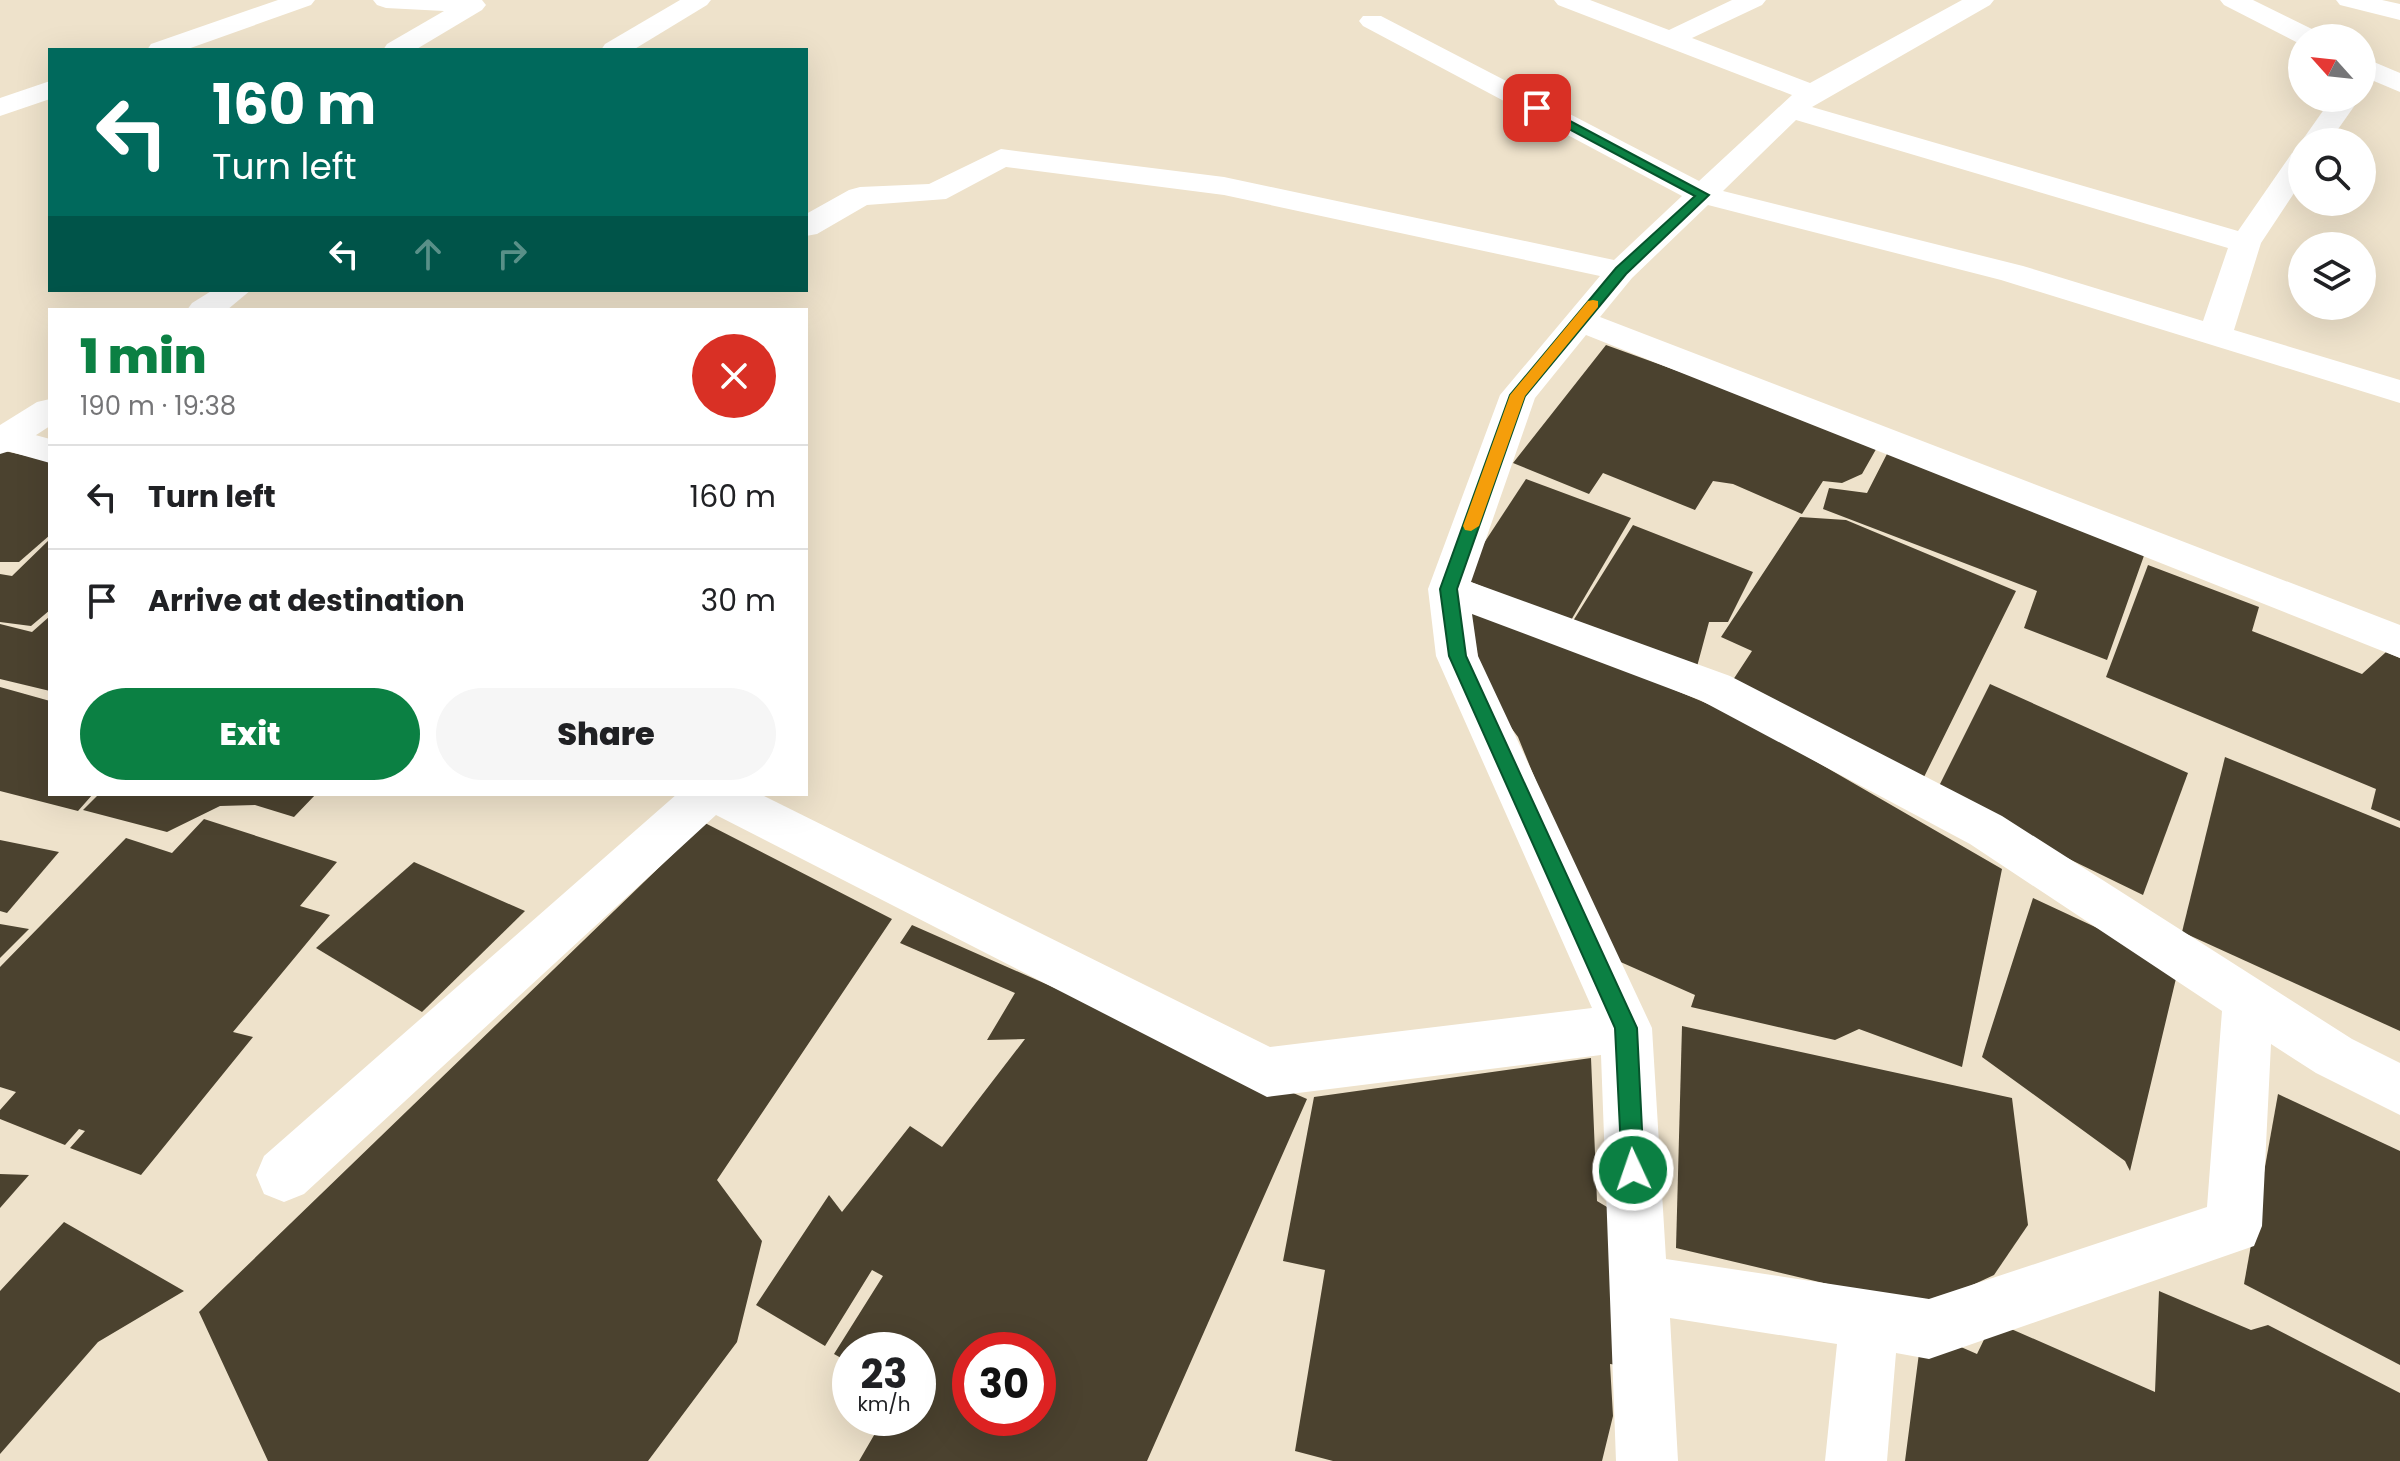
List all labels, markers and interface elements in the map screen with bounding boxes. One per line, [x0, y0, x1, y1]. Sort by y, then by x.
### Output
north arrow [2288, 24, 2376, 112]
map controls [2288, 24, 2376, 320]
text: 160 m [212, 65, 376, 144]
pin [1503, 74, 1571, 142]
icon: left [80, 80, 184, 184]
icon: arrive [1515, 86, 1559, 130]
button: search [2288, 128, 2376, 216]
text: Turn left [212, 141, 357, 192]
icon: left [322, 232, 366, 276]
icon: ahead [406, 232, 450, 276]
icon: right [490, 232, 534, 276]
button: layers [2288, 232, 2376, 320]
text: 1 min [80, 323, 207, 390]
button: close [692, 334, 776, 418]
text: 190 m · 19:38 [80, 388, 236, 424]
icon: left [80, 475, 124, 519]
text: Turn left [148, 475, 276, 518]
text: 160 m [690, 475, 776, 518]
icon: arrive [80, 579, 124, 623]
text: Arrive at destination [148, 579, 465, 622]
text: 30 m [701, 579, 776, 622]
button: Exit [80, 688, 420, 780]
button: Share [436, 688, 776, 780]
position arrow [1591, 1128, 1675, 1212]
speed limit sign: 30 [952, 1332, 1056, 1436]
text: 23 [860, 1346, 908, 1402]
text: km/h [857, 1390, 911, 1418]

